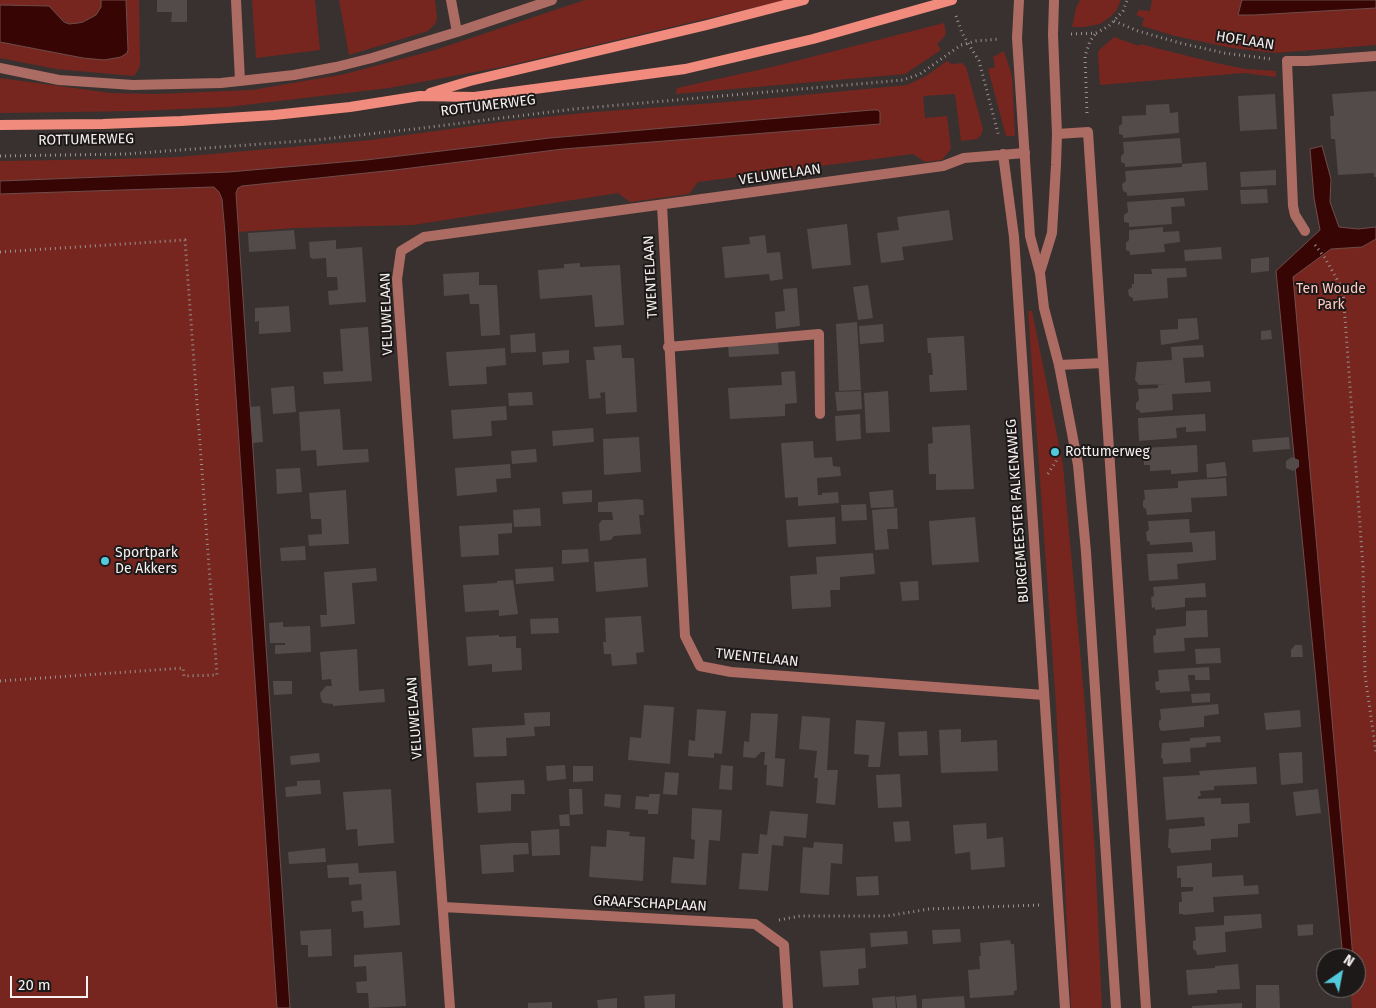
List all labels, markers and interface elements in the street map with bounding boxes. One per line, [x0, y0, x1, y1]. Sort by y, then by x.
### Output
street label: HOFLAAN [1215, 28, 1275, 54]
street label: ROTTUMERWEG [439, 92, 537, 120]
street label: ROTTUMERWEG [38, 131, 134, 149]
street label: VELUWELAAN [738, 161, 822, 189]
street label: TWENTELAAN [640, 235, 662, 319]
street label: VELUWELAAN [377, 272, 397, 356]
park label: Ten Woude Park [1296, 281, 1366, 314]
street label: BURGEMEESTER FALKENAWEG [1003, 418, 1033, 604]
place label: Rottumerweg [1065, 444, 1150, 460]
marker: Rottumerweg [1049, 446, 1061, 458]
place label: Sportpark De Akkers [115, 545, 178, 578]
marker: Sportpark De Akkers [99, 555, 111, 567]
street label: TWENTELAAN [715, 645, 799, 671]
street label: VELUWELAAN [404, 676, 426, 760]
street label: GRAAFSCHAPLAAN [593, 893, 707, 915]
north arrow [1316, 948, 1366, 998]
text: N [1340, 951, 1357, 970]
scale bar [12, 966, 90, 998]
text: 20 m [18, 976, 51, 994]

